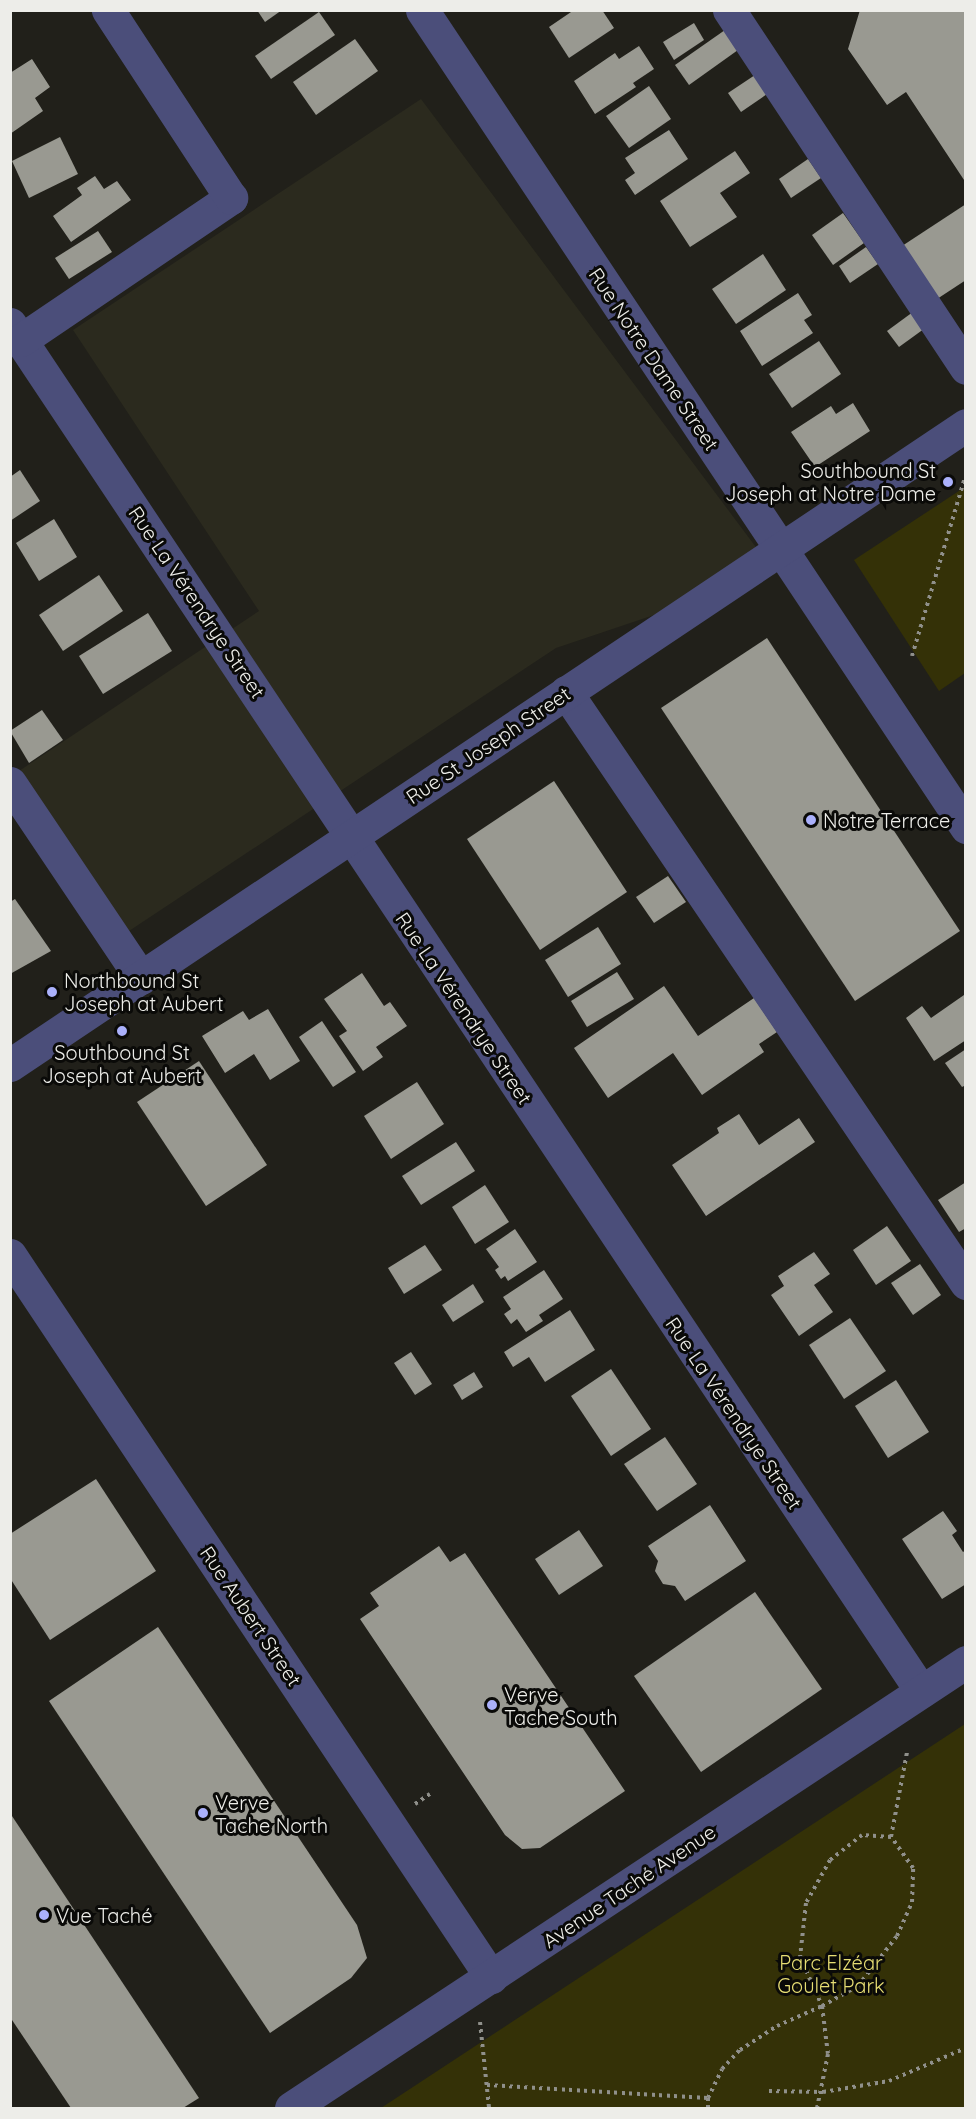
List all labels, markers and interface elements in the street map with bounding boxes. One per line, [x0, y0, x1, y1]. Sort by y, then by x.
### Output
street label: Rue Notre Dame Street [584, 263, 724, 455]
place label: Southbound St Joseph at Notre Dame [725, 458, 936, 505]
marker: Southbound St Joseph at Notre Dame [941, 475, 955, 489]
street label: Rue La Vérendrye Street [124, 501, 270, 703]
street label: Rue St Joseph Street [401, 681, 575, 809]
place label: Notre Terrace [823, 808, 950, 832]
marker: Notre Terrace [804, 813, 818, 827]
street label: Rue La Vérendrye Street [391, 907, 537, 1109]
place label: Northbound St Joseph at Aubert [64, 969, 224, 1016]
marker: Northbound St Joseph at Aubert [45, 985, 59, 999]
marker: Southbound St Joseph at Aubert [115, 1024, 129, 1038]
place label: Southbound St Joseph at Aubert [42, 1040, 202, 1087]
street label: Rue La Vérendrye Street [661, 1312, 807, 1514]
street label: Rue Aubert Street [195, 1542, 307, 1690]
place label: Verve Tache South [504, 1682, 618, 1729]
marker: Verve Tache South [485, 1698, 499, 1712]
place label: Verve Tache North [215, 1790, 328, 1837]
marker: Verve Tache North [196, 1806, 210, 1820]
street label: Avenue Taché Avenue [538, 1819, 720, 1953]
place label: Vue Taché [56, 1903, 152, 1927]
marker: Vue Taché [37, 1908, 51, 1922]
park label: Parc Elzéar Goulet Park [777, 1950, 885, 1997]

